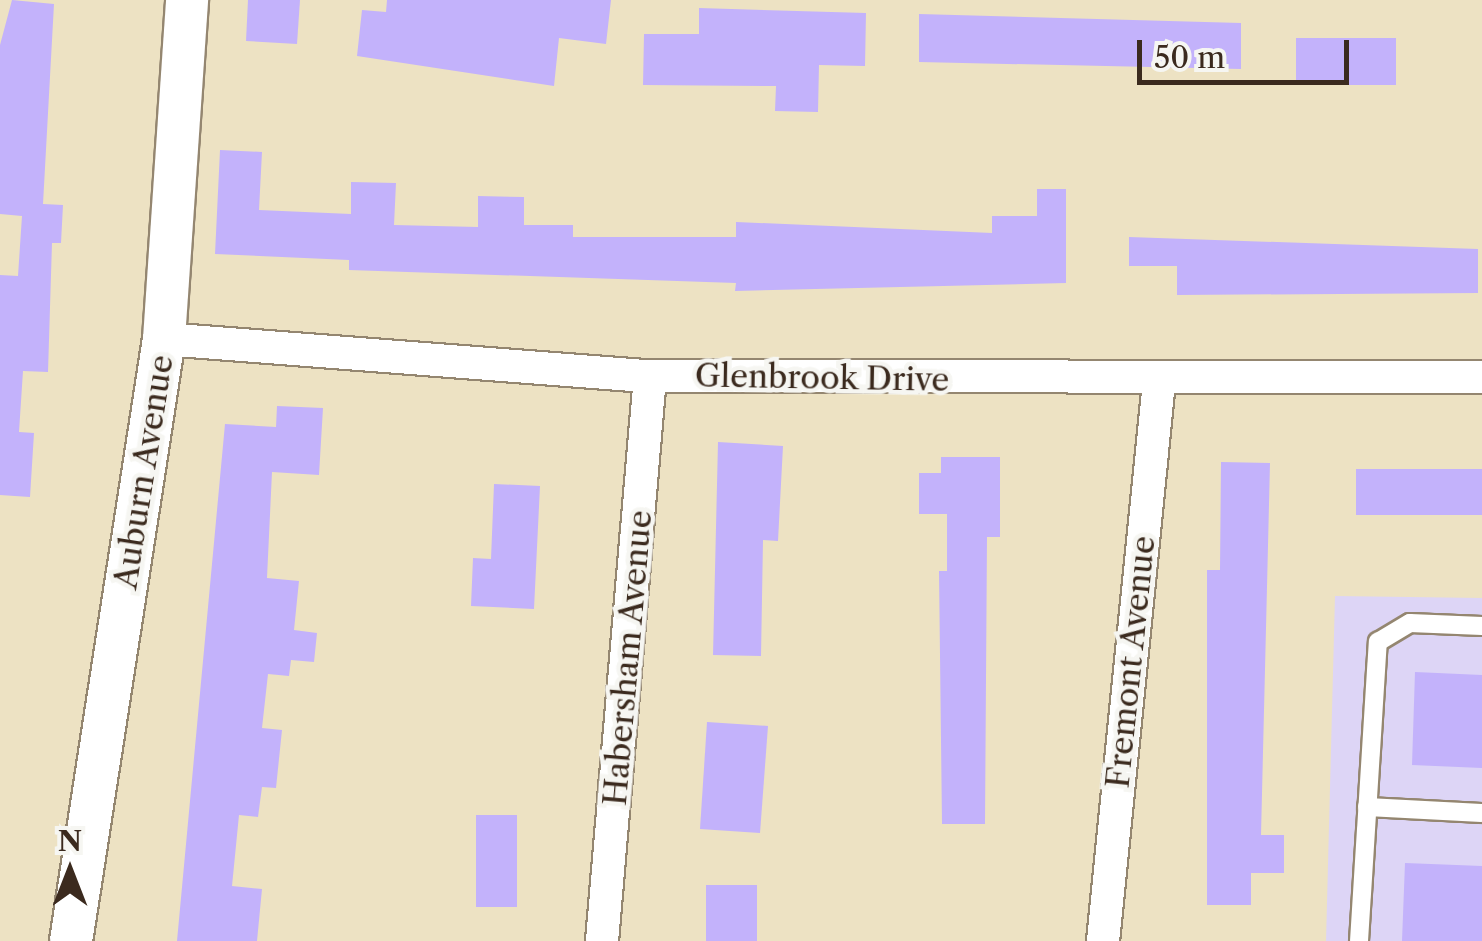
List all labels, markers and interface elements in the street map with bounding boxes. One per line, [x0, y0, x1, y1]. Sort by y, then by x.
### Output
scale bar [1142, 20, 1354, 82]
text: 50 m [1154, 39, 1225, 76]
street label: Auburn Avenue [106, 352, 182, 592]
street label: Glenbrook Drive [694, 357, 950, 399]
street label: Habersham Avenue [596, 508, 660, 808]
street label: Fremont Avenue [1099, 533, 1163, 791]
north arrow [20, 821, 120, 921]
text: N [58, 824, 82, 858]

